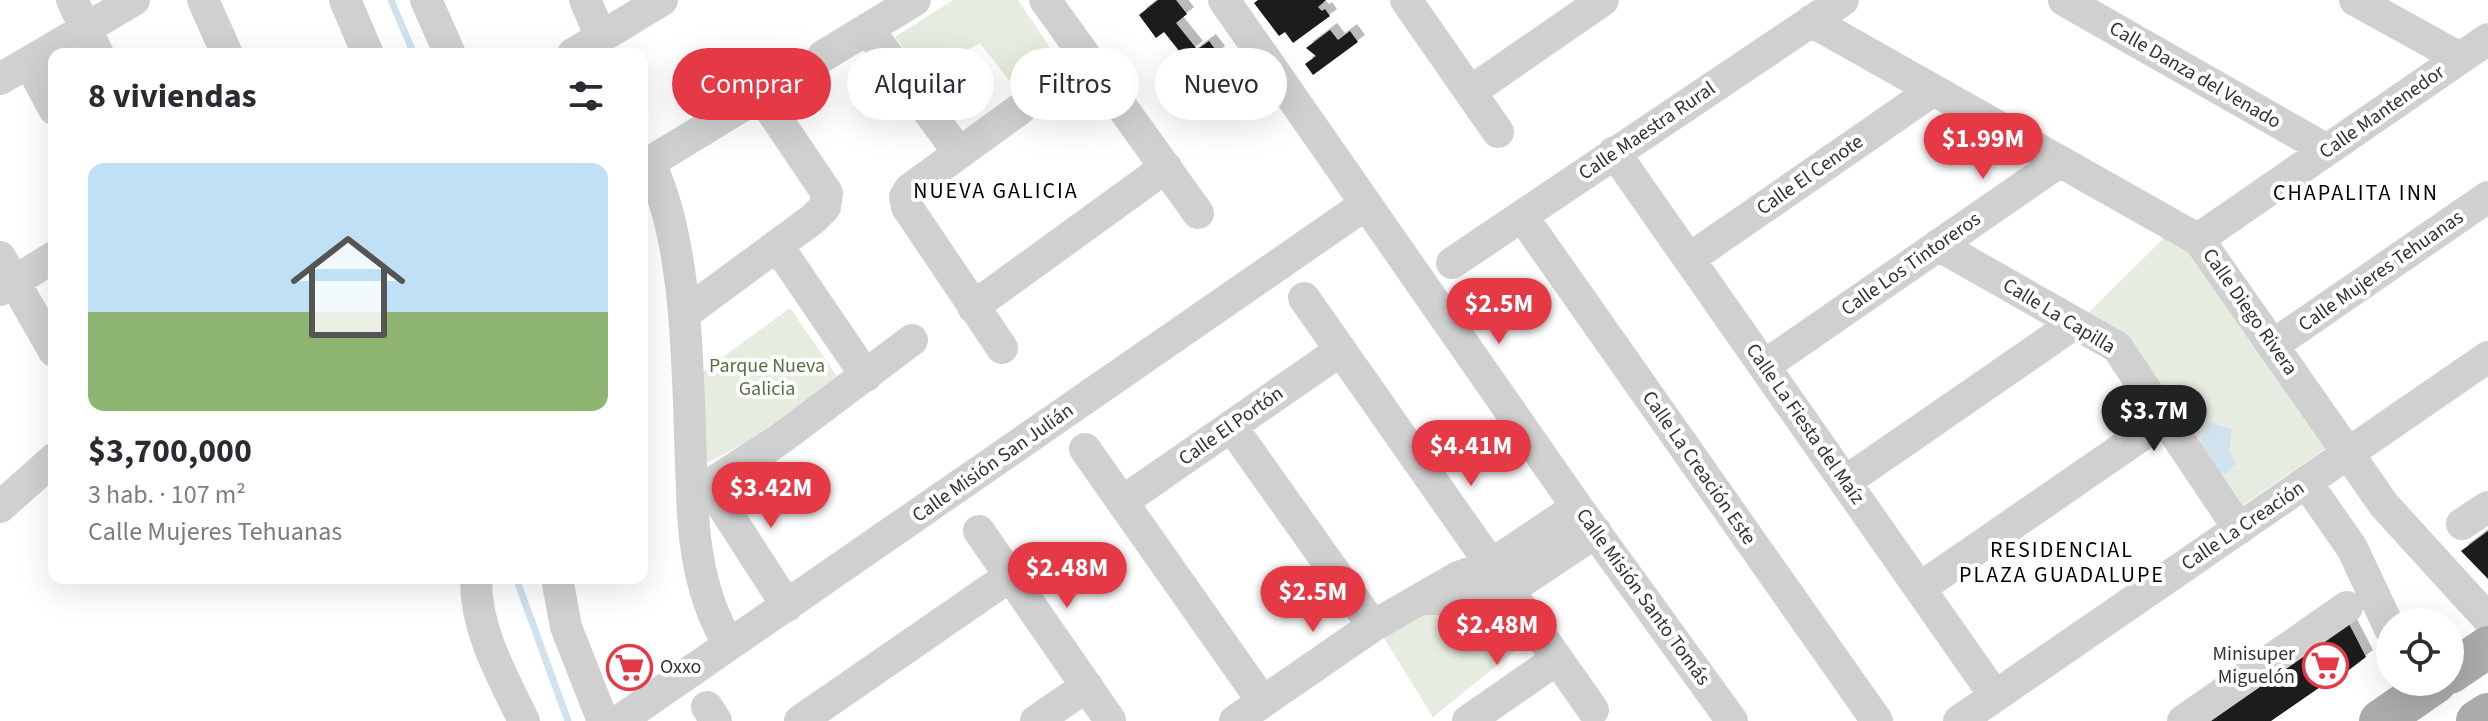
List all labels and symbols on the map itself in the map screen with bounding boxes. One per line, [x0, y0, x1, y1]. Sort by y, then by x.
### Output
street label: Calle Danza del Venado [2104, 14, 2286, 136]
street label: Calle Mantenedor [2314, 58, 2450, 166]
street label: Calle Maestra Rural [1573, 75, 1721, 187]
pin: $1.99M [1918, 113, 2048, 181]
street label: Calle El Cenote [1751, 128, 1869, 222]
district label: NUEVA GALICIA [913, 175, 1079, 207]
district label: CHAPALITA INN [2273, 177, 2439, 209]
street label: Calle Mujeres Tehuanas [2293, 203, 2469, 339]
street label: Calle Los Tintoreros [1835, 205, 1987, 323]
street label: Calle Diego Rivera [2196, 243, 2304, 381]
street label: Calle La Capilla [1997, 271, 2121, 361]
pin: $2.5M [1443, 278, 1555, 346]
street label: Calle La Fiesta del Maíz [1739, 338, 1871, 510]
park label: Parque Nueva Galicia [709, 352, 825, 403]
street label: Calle El Portón [1173, 379, 1289, 473]
street label: Calle La Creación Este [1635, 385, 1763, 551]
pin: $3.7M [2098, 385, 2210, 453]
street label: Calle Misión San Julián [907, 397, 1079, 529]
pin: $4.41M [1406, 420, 1536, 488]
pin: $3.42M [706, 462, 836, 530]
street label: Calle La Creación [2176, 474, 2310, 578]
street label: Calle Misión Santo Tomás [1569, 503, 1717, 691]
district label: RESIDENCIAL PLAZA GUADALUPE [1959, 534, 2165, 591]
pin: $2.48M [1002, 542, 1132, 610]
pin: $2.5M [1257, 566, 1369, 634]
pin: $2.48M [1432, 599, 1562, 667]
place label: Minisuper Miguelón [2212, 640, 2295, 691]
supermarket icon: Minisuper Miguelón [2302, 641, 2350, 689]
supermarket icon: Oxxo [605, 643, 653, 691]
place label: Oxxo [660, 653, 701, 681]

